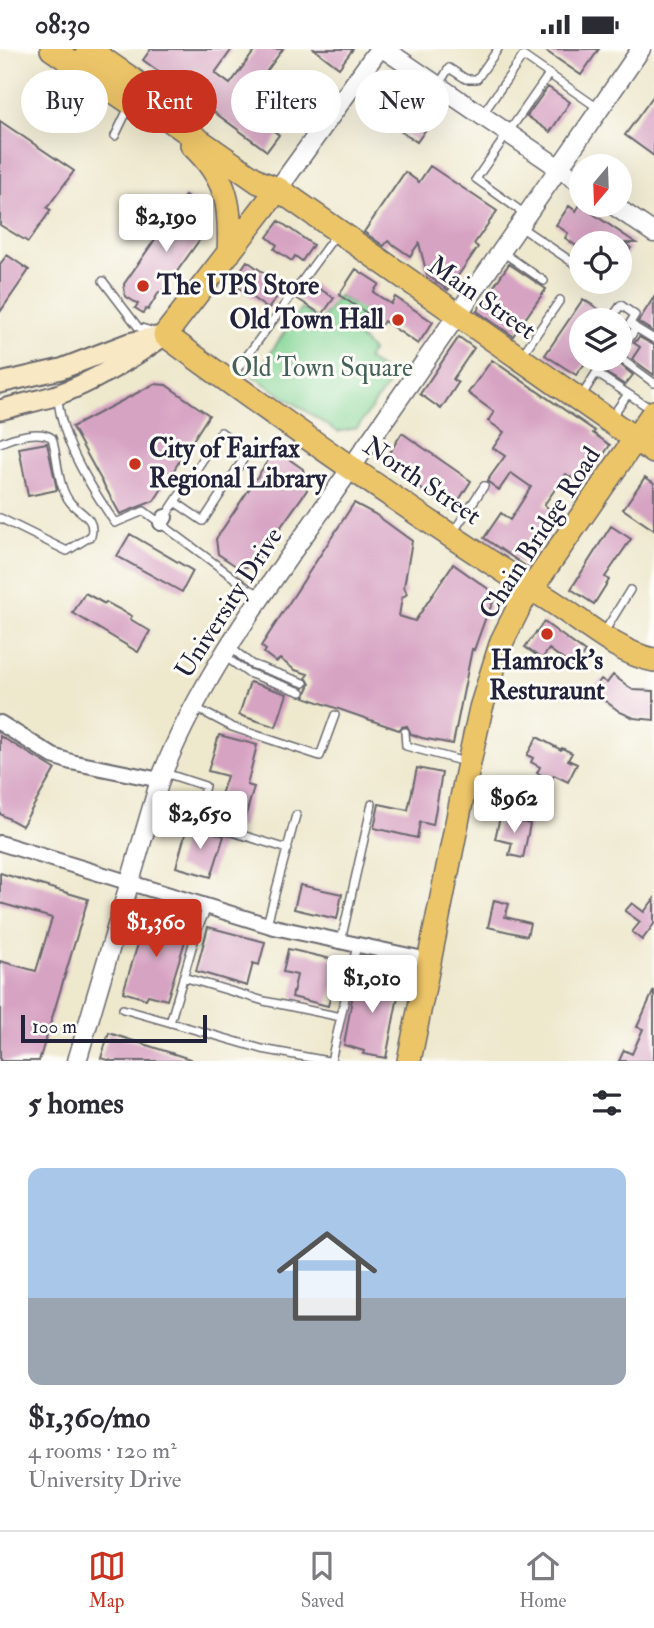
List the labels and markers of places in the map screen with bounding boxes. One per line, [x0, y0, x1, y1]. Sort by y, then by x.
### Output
pin: $2,190 [109, 195, 223, 254]
place label: The UPS Store [156, 270, 319, 302]
marker: The UPS Store [135, 278, 151, 294]
place label: Old Town Hall [230, 304, 384, 336]
marker: Old Town Hall [390, 312, 406, 328]
place label: City of Fairfax Regional Library [149, 433, 328, 496]
marker: City of Fairfax Regional Library [127, 456, 143, 472]
marker: Hamrock's Resturaunt [539, 626, 555, 642]
place label: Hamrock's Resturaunt [489, 645, 605, 707]
pin: $962 [473, 775, 555, 835]
pin: $2,650 [143, 791, 257, 851]
pin: $1,360 [99, 899, 213, 959]
pin: $1,010 [315, 955, 429, 1015]

